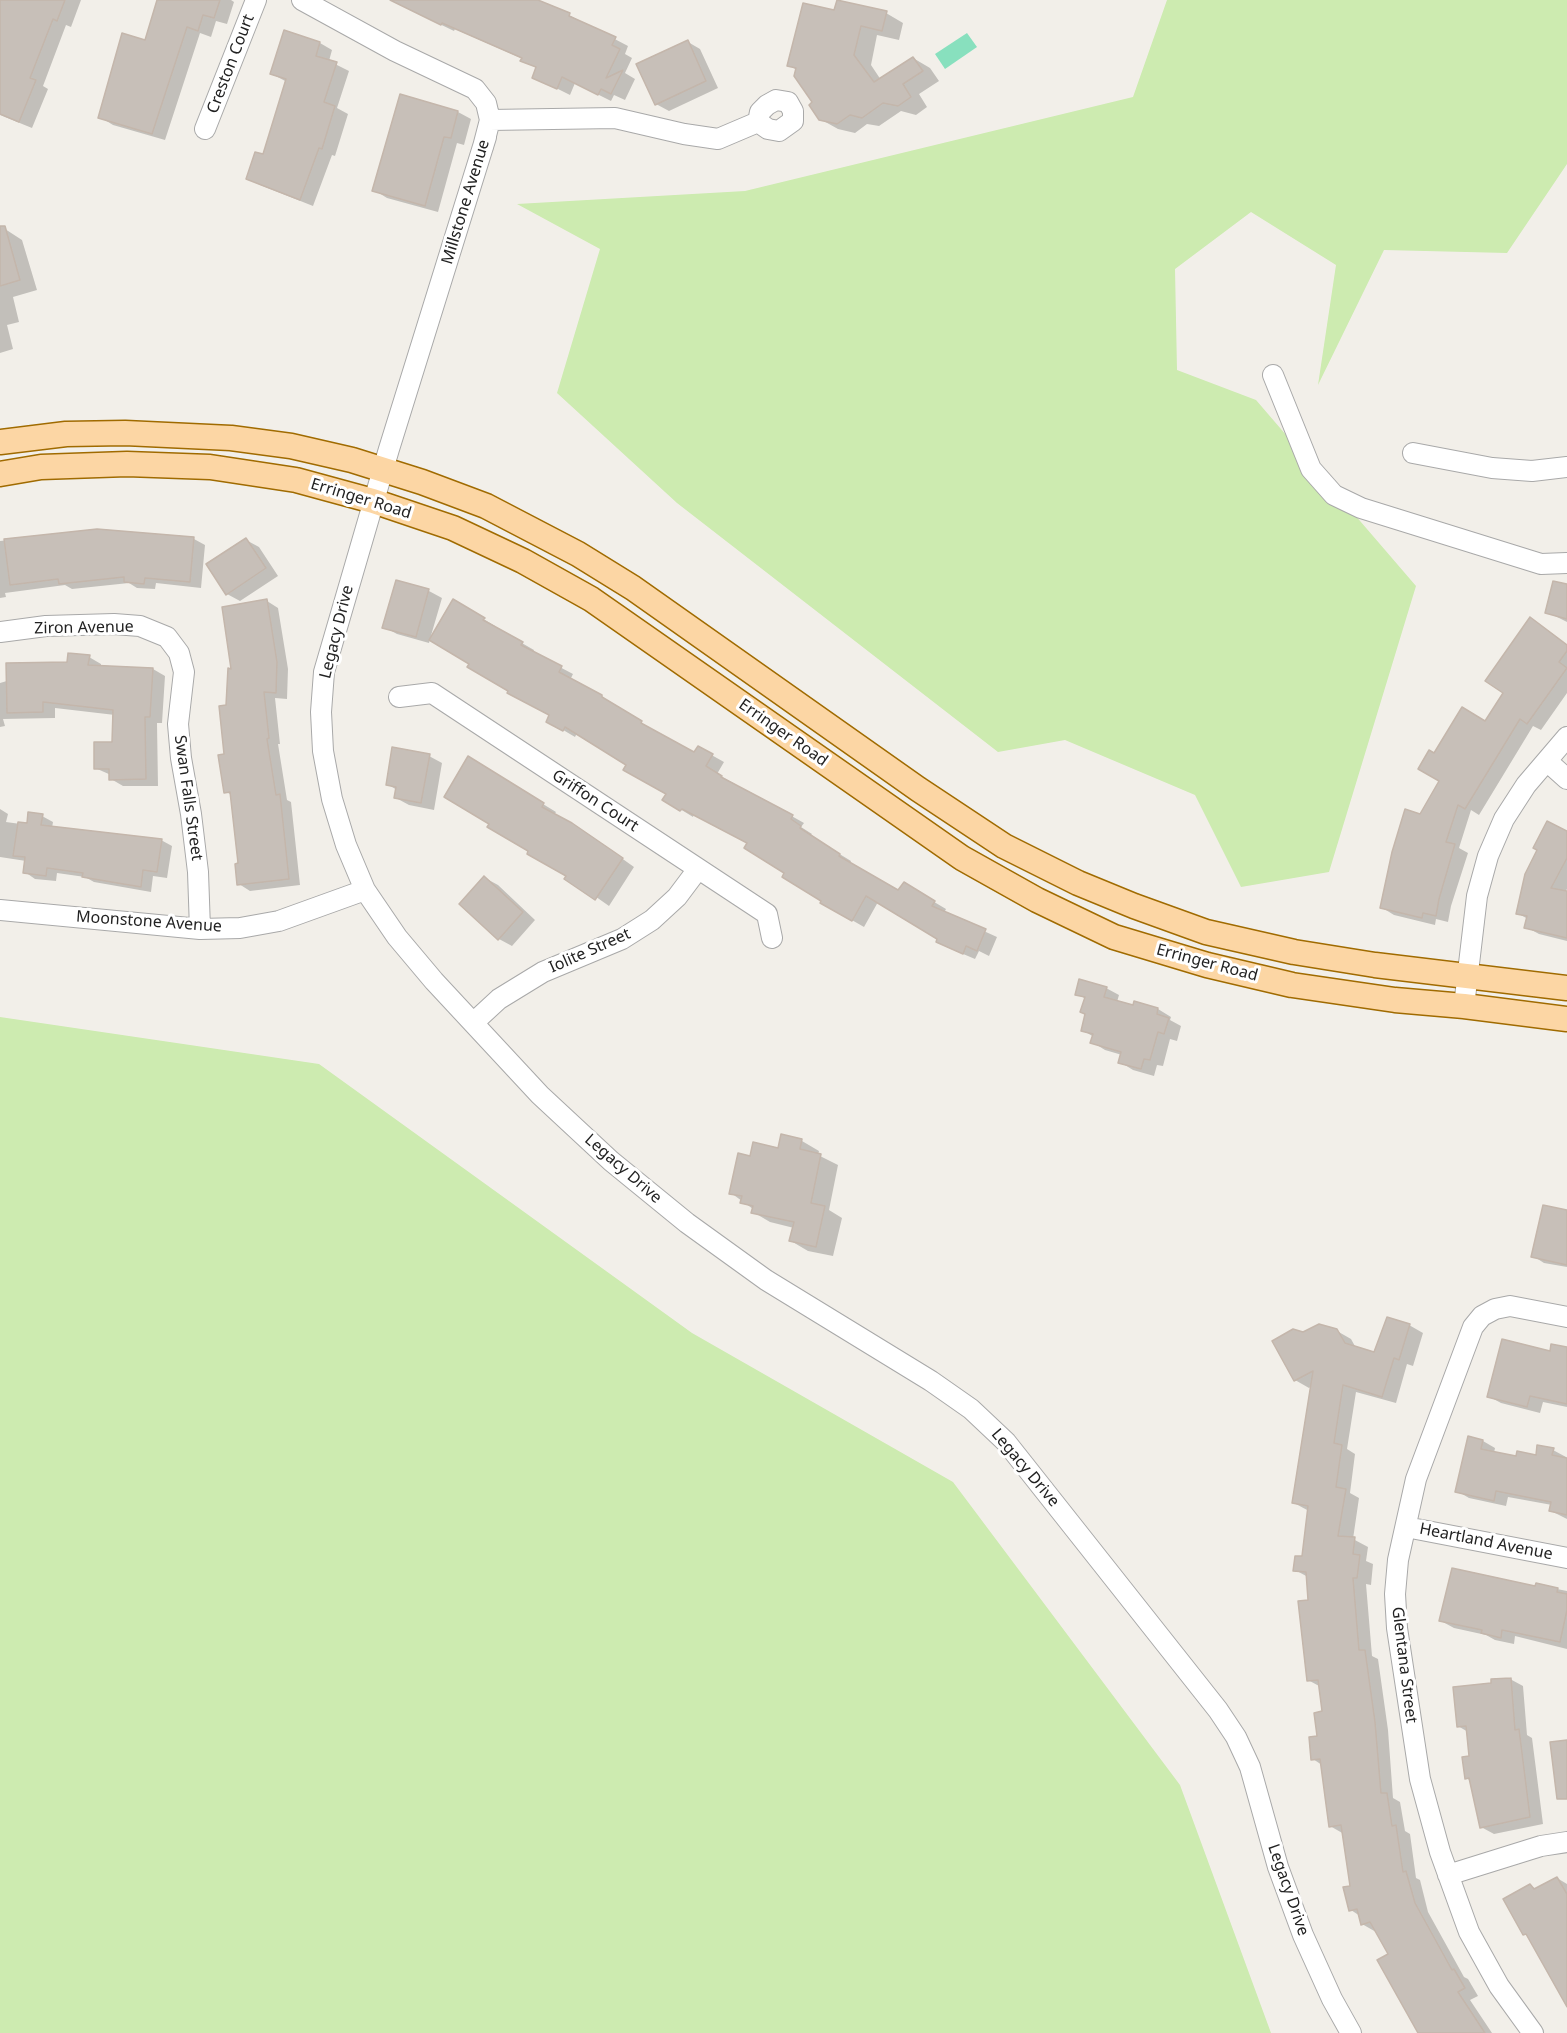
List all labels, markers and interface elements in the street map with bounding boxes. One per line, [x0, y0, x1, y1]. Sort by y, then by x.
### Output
street label: Creston Court [203, 12, 259, 116]
street label: Millstone Avenue [438, 137, 494, 267]
street label: Erringer Road [308, 475, 414, 523]
street label: Legacy Drive [316, 583, 358, 681]
street label: Ziron Avenue [34, 618, 134, 638]
street label: Erringer Road [735, 695, 831, 771]
street label: Swan Falls Street [170, 734, 206, 862]
street label: Griffon Court [548, 766, 642, 836]
street label: Moonstone Avenue [75, 907, 223, 937]
street label: Iolite Street [546, 925, 634, 977]
street label: Erringer Road [1154, 940, 1260, 986]
street label: Legacy Drive [581, 1130, 665, 1208]
street label: Legacy Drive [987, 1425, 1063, 1511]
street label: Heartland Avenue [1418, 1520, 1554, 1564]
street label: Glentana Street [1387, 1606, 1421, 1724]
street label: Legacy Drive [1263, 1842, 1313, 1938]

